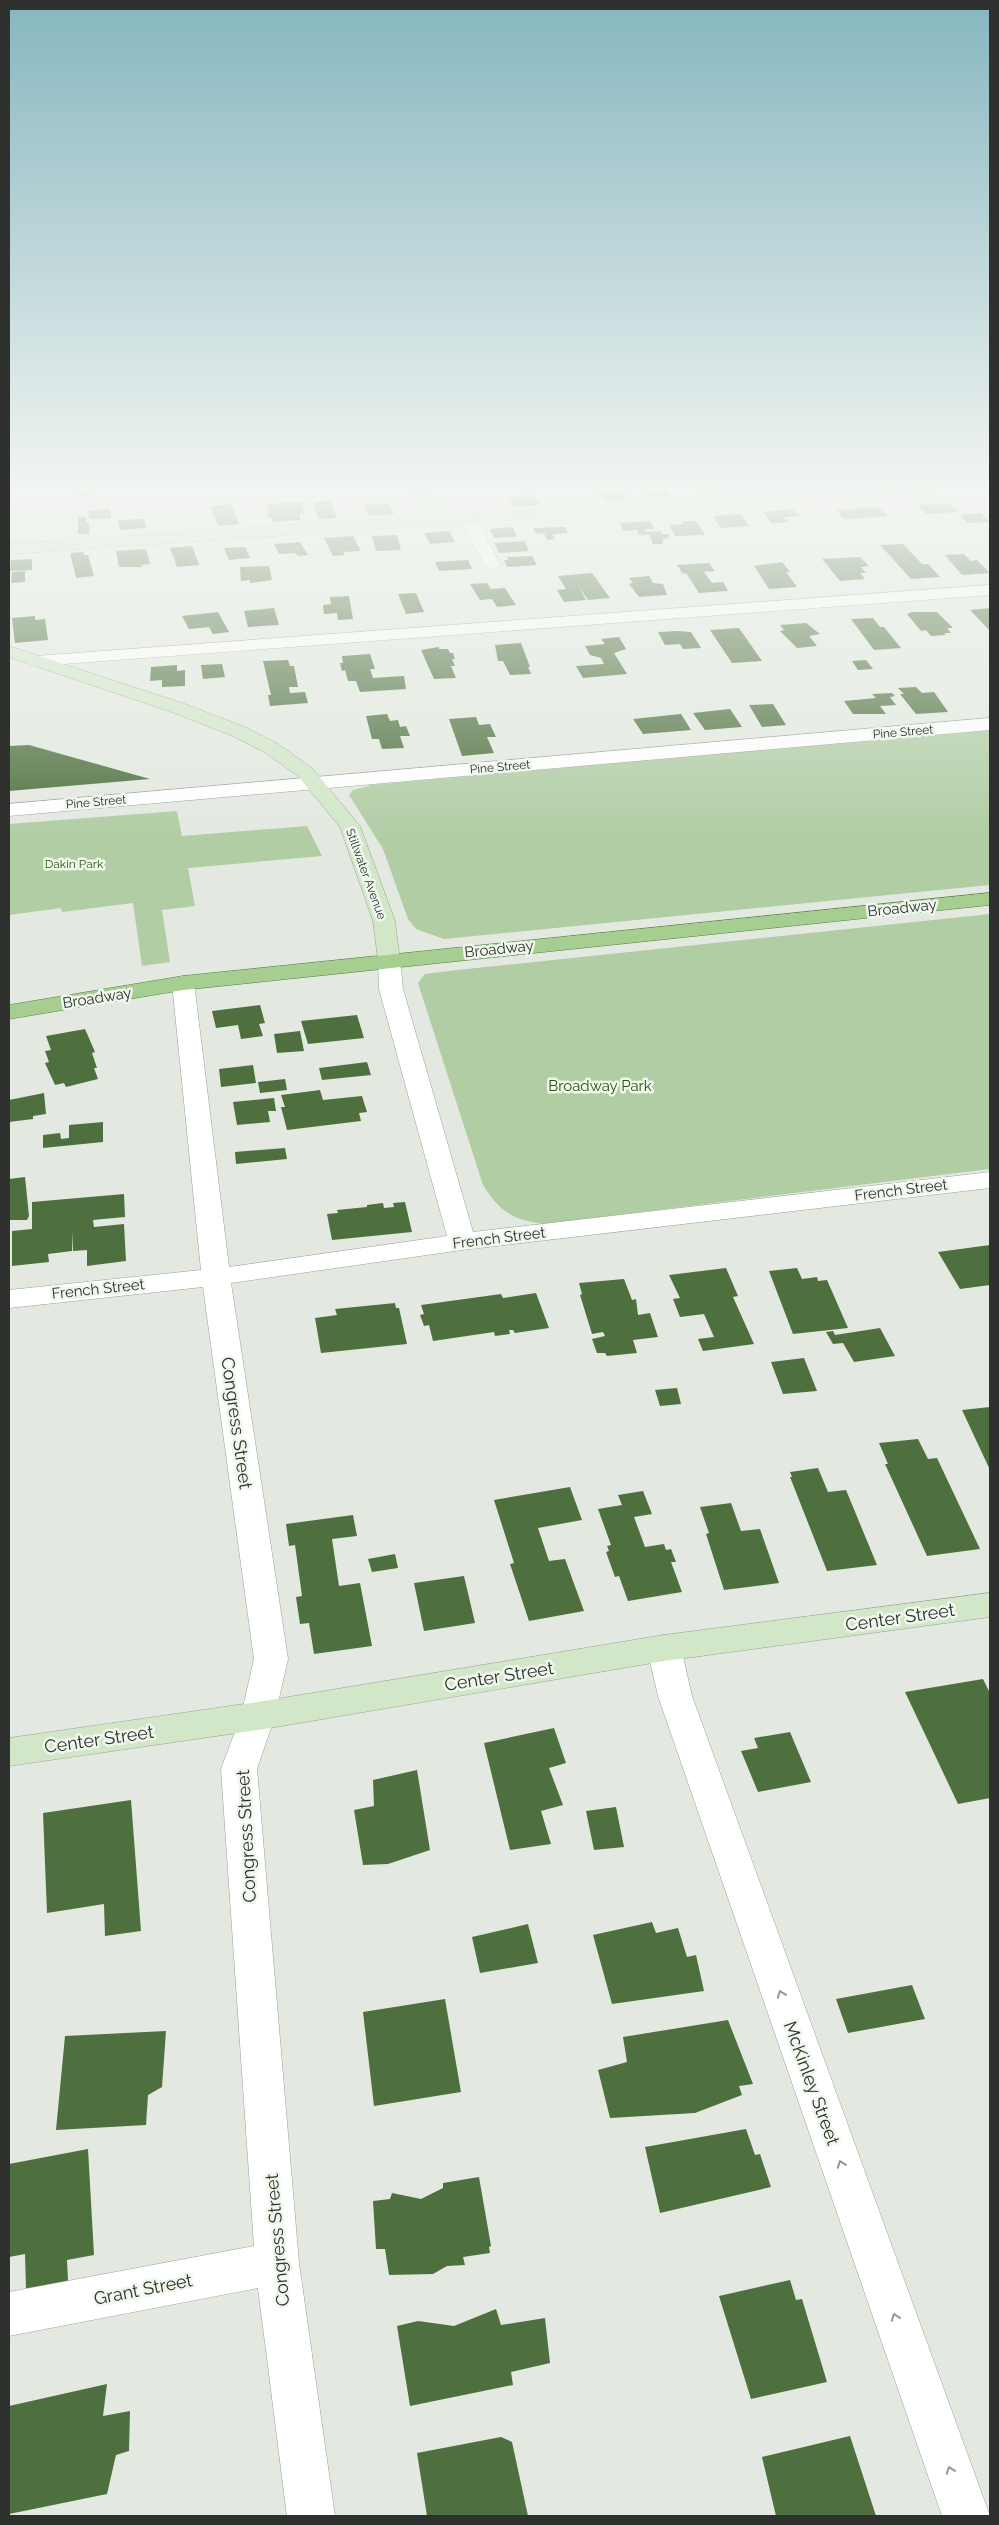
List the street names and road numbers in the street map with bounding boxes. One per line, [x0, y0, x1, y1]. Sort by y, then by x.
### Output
street label: Pine Street [872, 722, 934, 742]
street label: Pine Street [469, 757, 531, 777]
street label: Pine Street [65, 792, 127, 812]
street label: Stillwater Avenue [343, 827, 389, 921]
street label: Broadway [866, 895, 938, 921]
street label: Broadway [463, 936, 535, 962]
street label: Broadway [61, 984, 133, 1012]
street label: French Street [854, 1175, 948, 1205]
street label: French Street [452, 1223, 546, 1253]
street label: French Street [51, 1275, 145, 1303]
street label: Congress Street [217, 1356, 257, 1490]
street label: Center Street [844, 1599, 956, 1635]
street label: Center Street [443, 1657, 555, 1695]
street label: Center Street [43, 1721, 155, 1757]
street label: Congress Street [232, 1769, 260, 1903]
street label: McKinley Street [780, 2018, 844, 2148]
street label: Congress Street [261, 2173, 293, 2307]
street label: Grant Street [92, 2269, 194, 2309]

